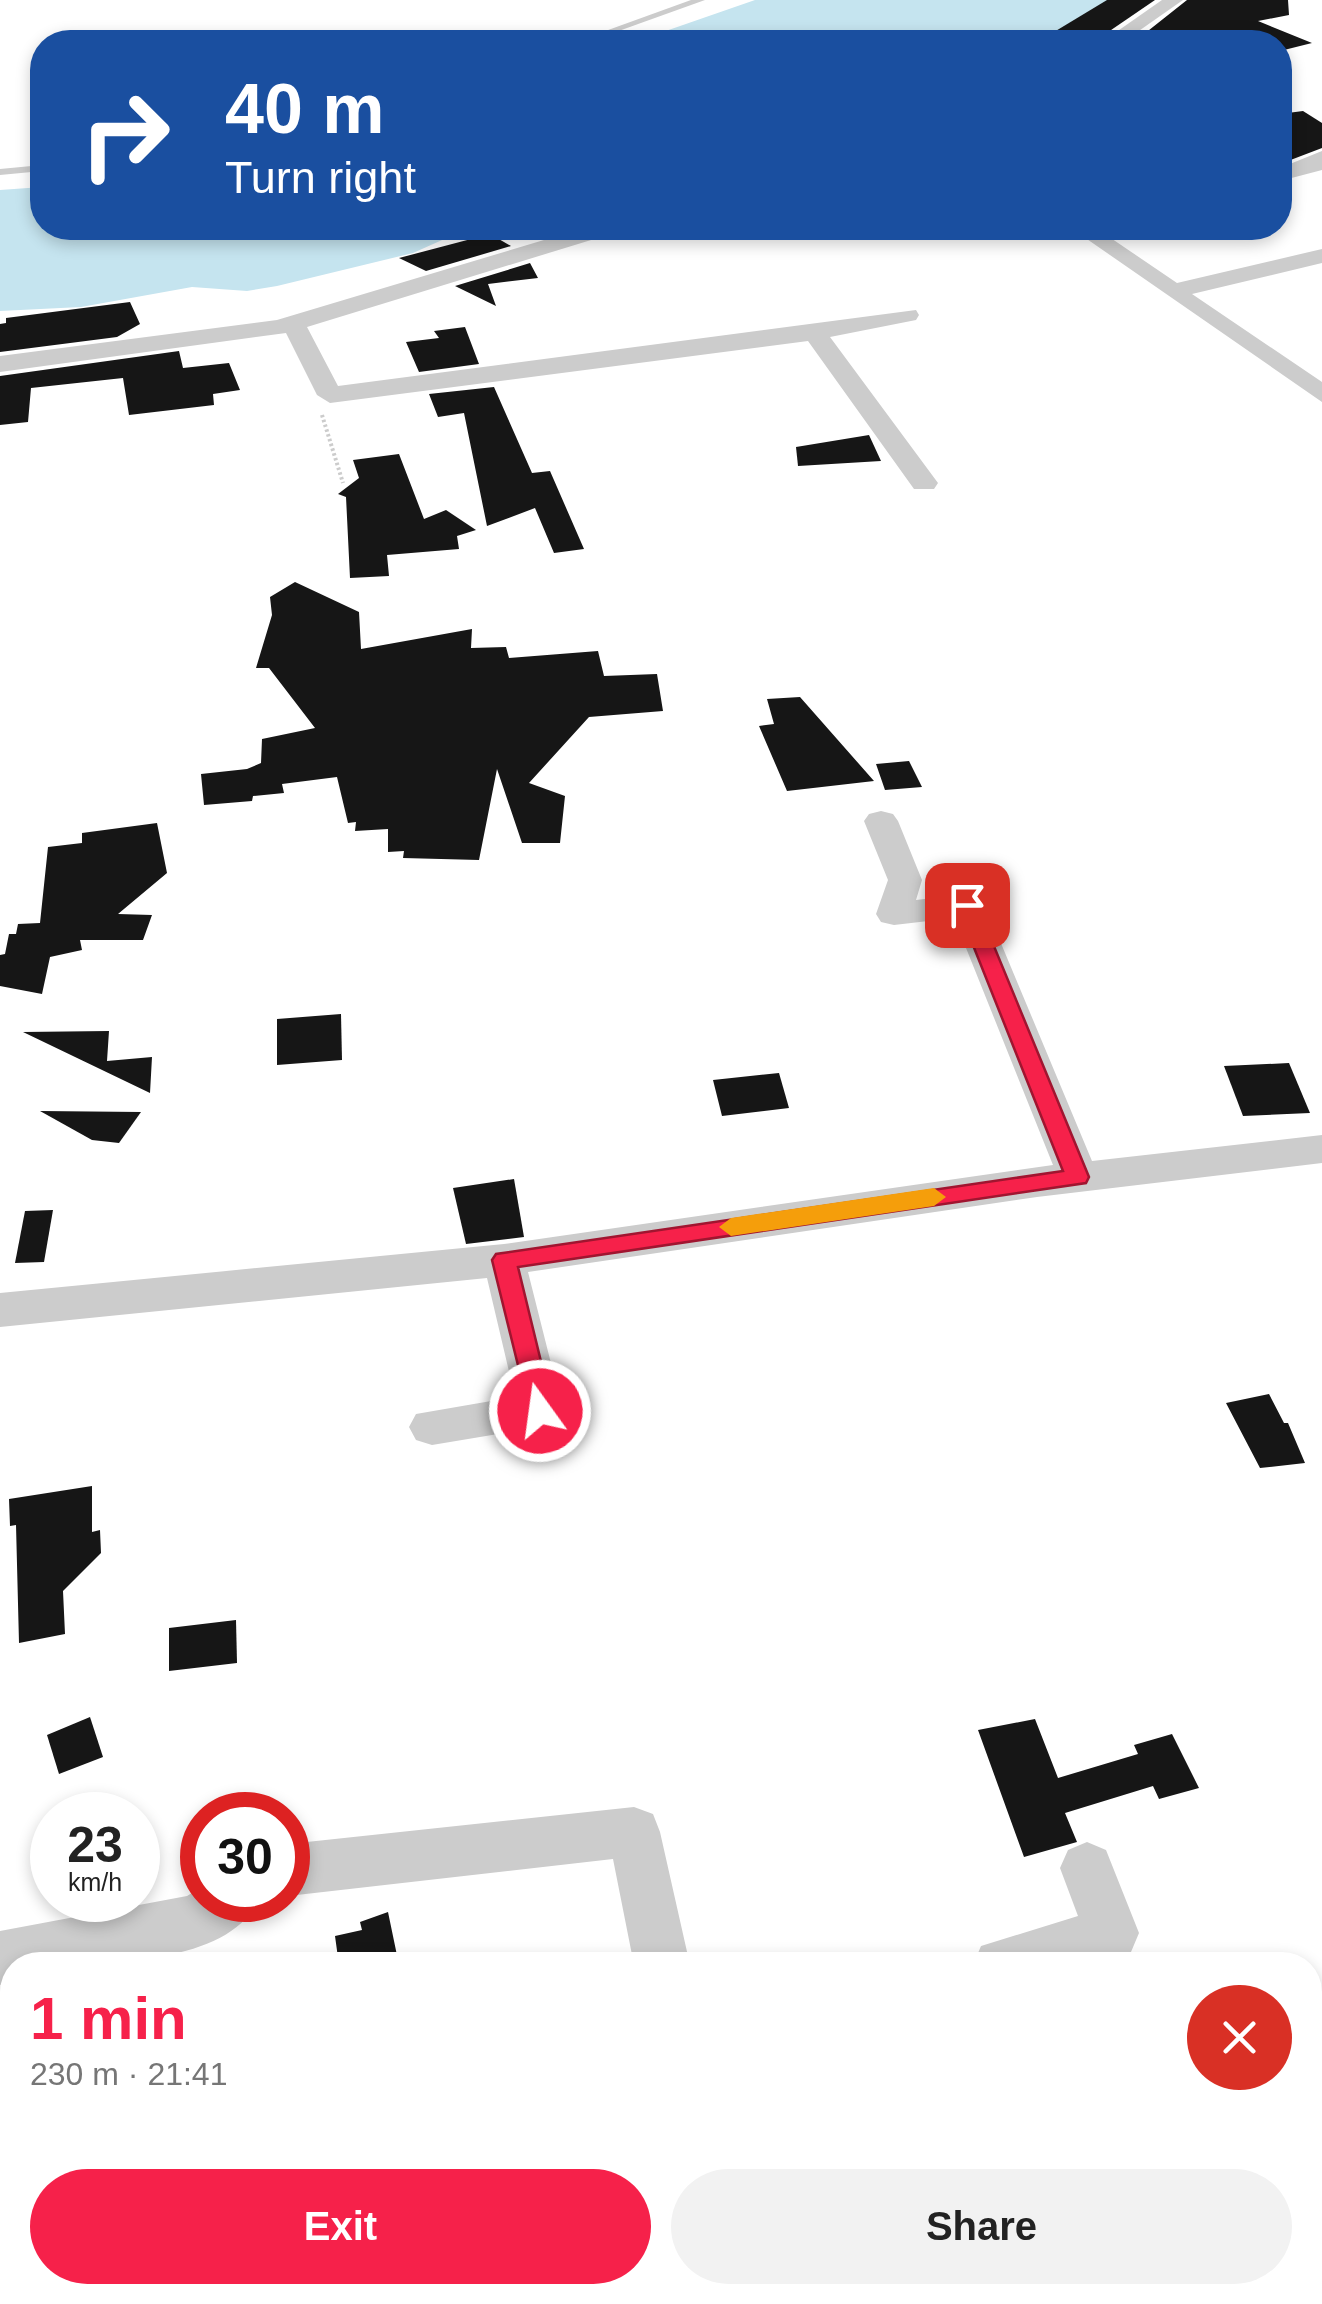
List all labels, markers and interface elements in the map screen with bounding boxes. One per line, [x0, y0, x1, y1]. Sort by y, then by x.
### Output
icon: right [60, 70, 190, 200]
text: 40 m [225, 70, 385, 148]
text: Turn right [225, 152, 416, 203]
pin [925, 863, 1010, 948]
icon: arrive [940, 878, 995, 933]
position arrow [488, 1359, 592, 1463]
speed limit sign: 30 [180, 1792, 310, 1922]
text: 23 [67, 1817, 123, 1873]
text: km/h [68, 1868, 122, 1896]
text: 1 min [30, 1985, 187, 2052]
button: close [1187, 1985, 1292, 2090]
text: 230 m · 21:41 [30, 2056, 227, 2092]
button: Exit [30, 2169, 651, 2284]
button: Share [671, 2169, 1292, 2284]

